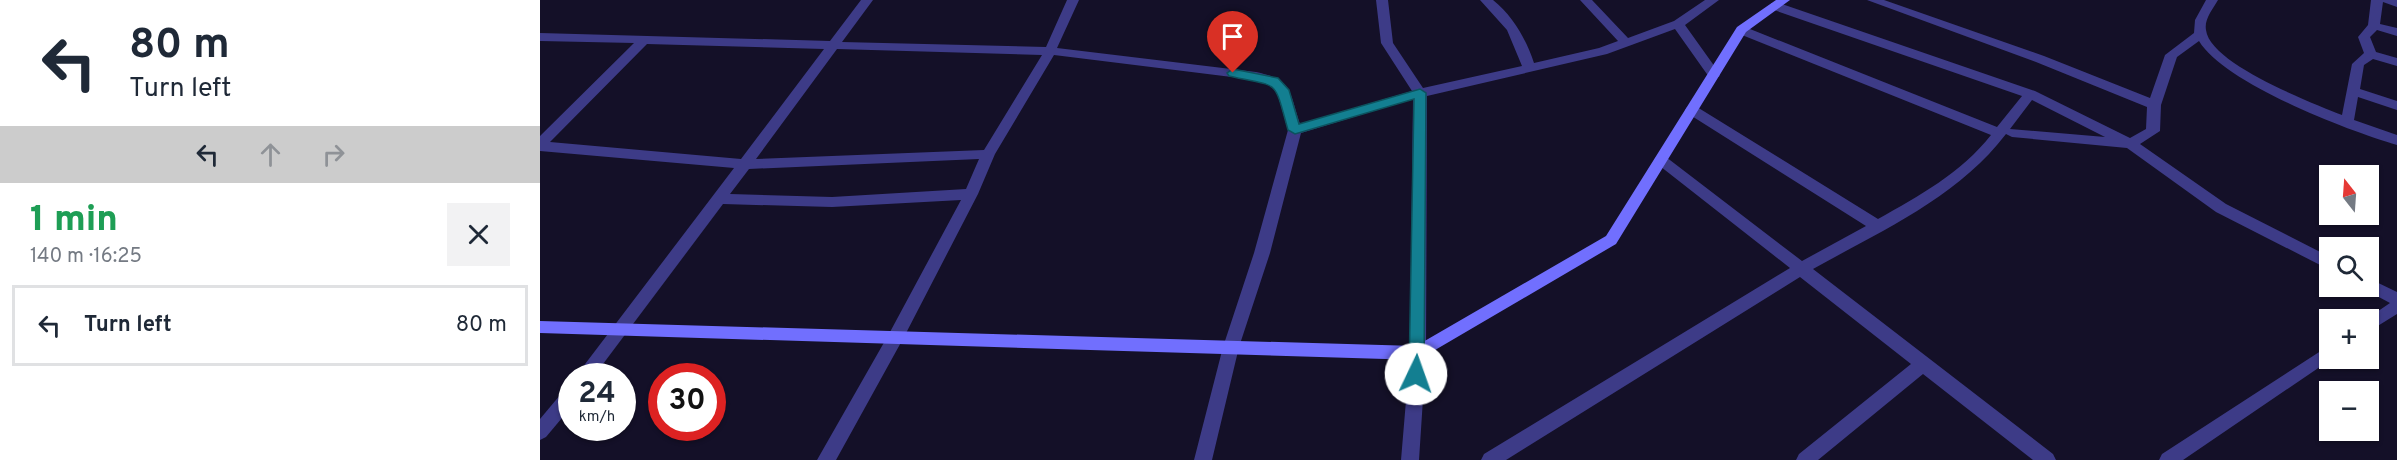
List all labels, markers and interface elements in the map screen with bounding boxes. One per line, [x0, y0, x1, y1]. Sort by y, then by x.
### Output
pin [1207, 11, 1258, 73]
text: 80 m [129, 20, 230, 73]
icon: arrive [1216, 20, 1249, 53]
icon: left [30, 24, 108, 102]
text: Turn left [129, 72, 231, 106]
icon: left [191, 138, 224, 171]
icon: ahead [254, 138, 287, 171]
icon: right [317, 138, 350, 171]
north arrow [2319, 165, 2379, 225]
map controls [2319, 165, 2379, 441]
text: 1 min [30, 198, 118, 244]
button: close [447, 203, 510, 266]
button: search [2319, 237, 2379, 297]
text: 140 m · 16:25 [30, 244, 142, 270]
icon: left [33, 309, 66, 342]
button: + [2319, 309, 2379, 369]
text: Turn left [84, 312, 172, 339]
text: 80 m [456, 312, 507, 339]
position arrow [1384, 342, 1448, 406]
speed limit sign: 30 [648, 363, 726, 441]
text: 24 [578, 376, 616, 413]
button: − [2319, 381, 2379, 441]
text: km/h [579, 408, 615, 427]

